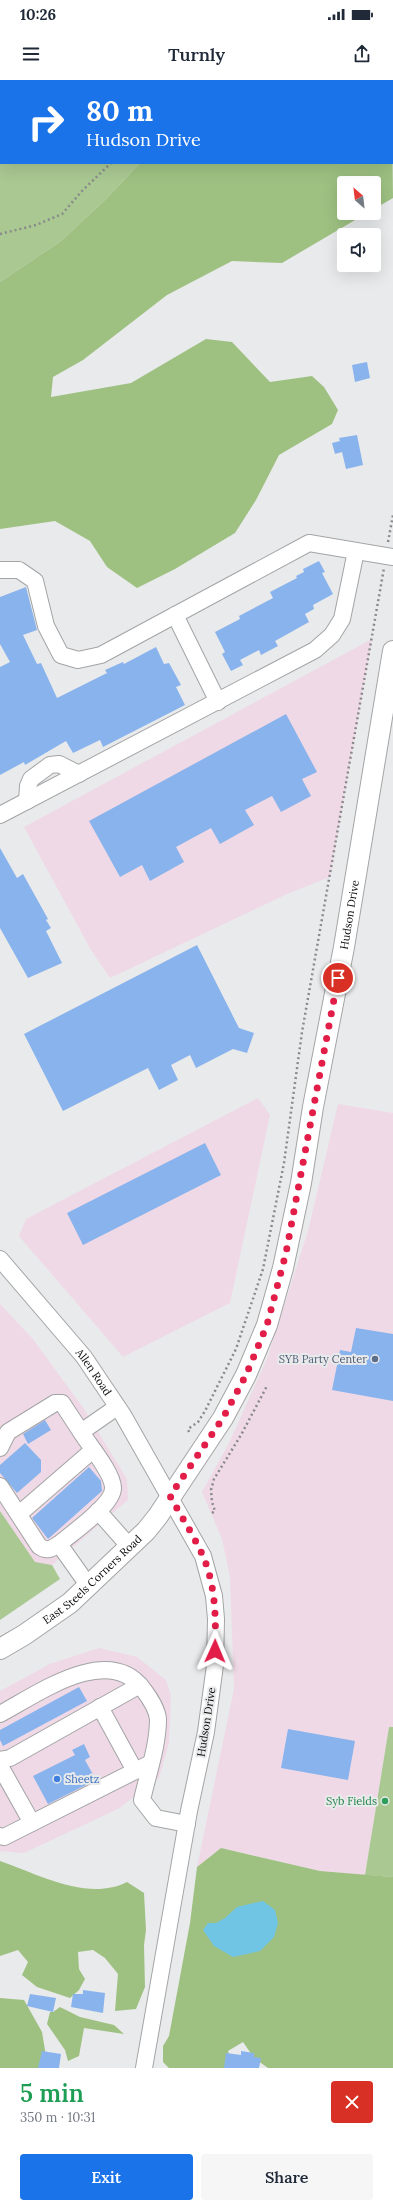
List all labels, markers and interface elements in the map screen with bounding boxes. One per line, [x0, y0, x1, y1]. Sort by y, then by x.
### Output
text: 10:26 [20, 5, 56, 24]
icon: menu [20, 43, 42, 65]
text: Turnly [168, 43, 225, 66]
icon: share [351, 43, 373, 65]
text: 80 m [86, 93, 153, 129]
icon: right [20, 96, 72, 148]
text: Hudson Drive [86, 128, 201, 151]
north arrow [337, 176, 381, 220]
map controls [337, 176, 381, 272]
button: sound [337, 228, 381, 272]
street label: Hudson Drive [337, 879, 362, 951]
pin [321, 961, 355, 995]
icon: arrive [327, 967, 349, 989]
street label: Allen Road [72, 1345, 115, 1399]
place label: SYB Party Center [279, 1352, 367, 1366]
marker: SYB Party Center [370, 1354, 380, 1364]
street label: East Steels Corners Road [40, 1531, 145, 1627]
position arrow [194, 1630, 236, 1672]
street label: Hudson Drive [194, 1686, 218, 1758]
place label: Sheetz [65, 1772, 100, 1786]
marker: Sheetz [52, 1774, 62, 1784]
place label: Syb Fields [326, 1794, 377, 1808]
marker: Syb Fields [380, 1796, 390, 1806]
text: 5 min [20, 2078, 84, 2109]
button: close [331, 2081, 373, 2123]
text: 350 m · 10:31 [20, 2109, 96, 2126]
button: Exit [20, 2154, 193, 2200]
button: Share [201, 2154, 373, 2200]

